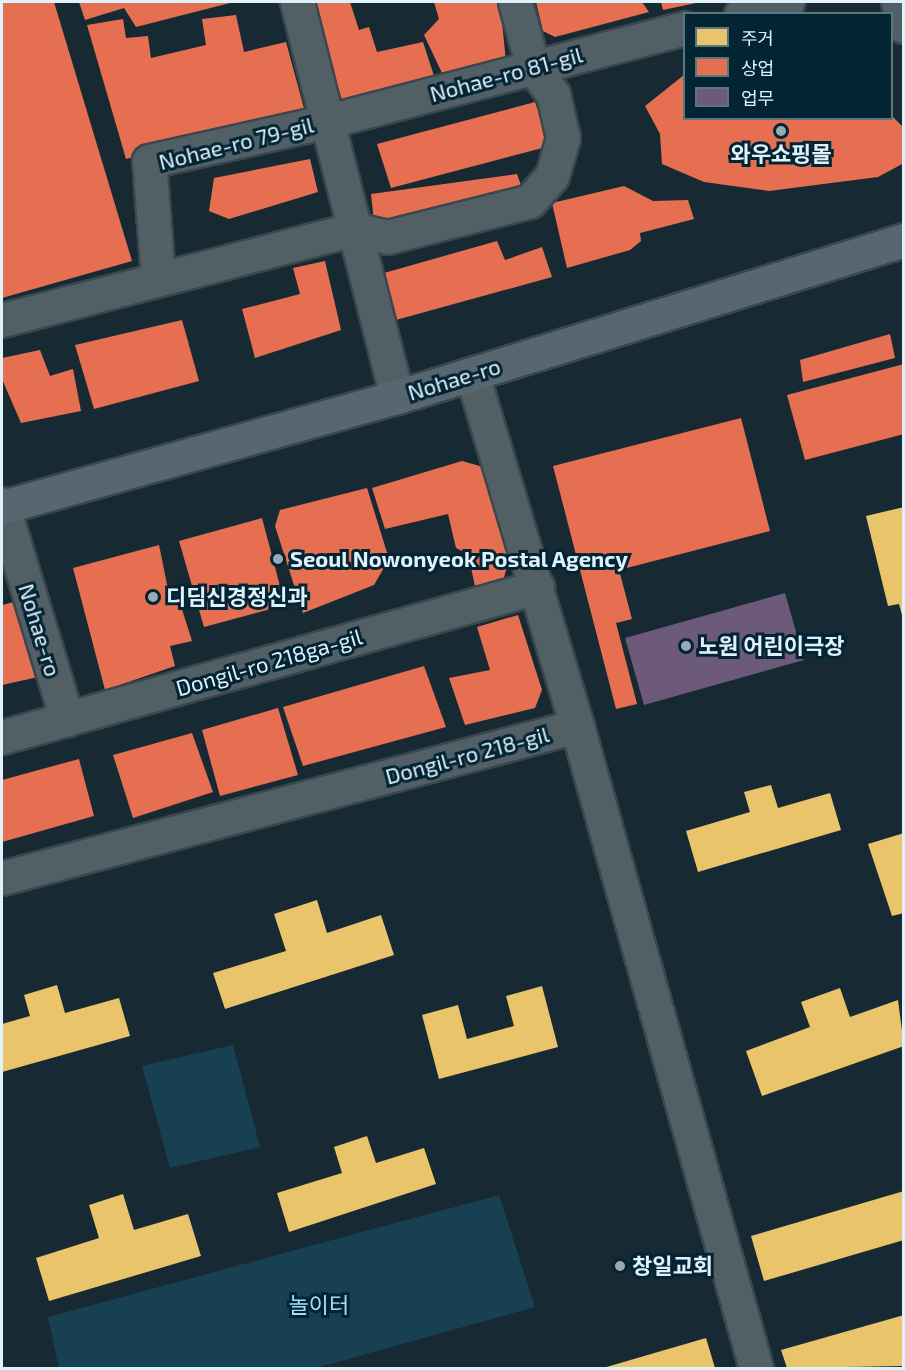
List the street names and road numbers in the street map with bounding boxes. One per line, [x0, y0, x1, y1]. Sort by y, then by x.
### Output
street label: Nohae-ro 81-gil [427, 41, 585, 107]
street label: Nohae-ro 79-gil [156, 111, 316, 175]
street label: Nohae-ro [404, 352, 504, 406]
street label: Nohae-ro [13, 580, 67, 680]
street label: Dongil-ro 218ga-gil [173, 623, 365, 701]
street label: Dongil-ro 218-gil [382, 720, 552, 790]

